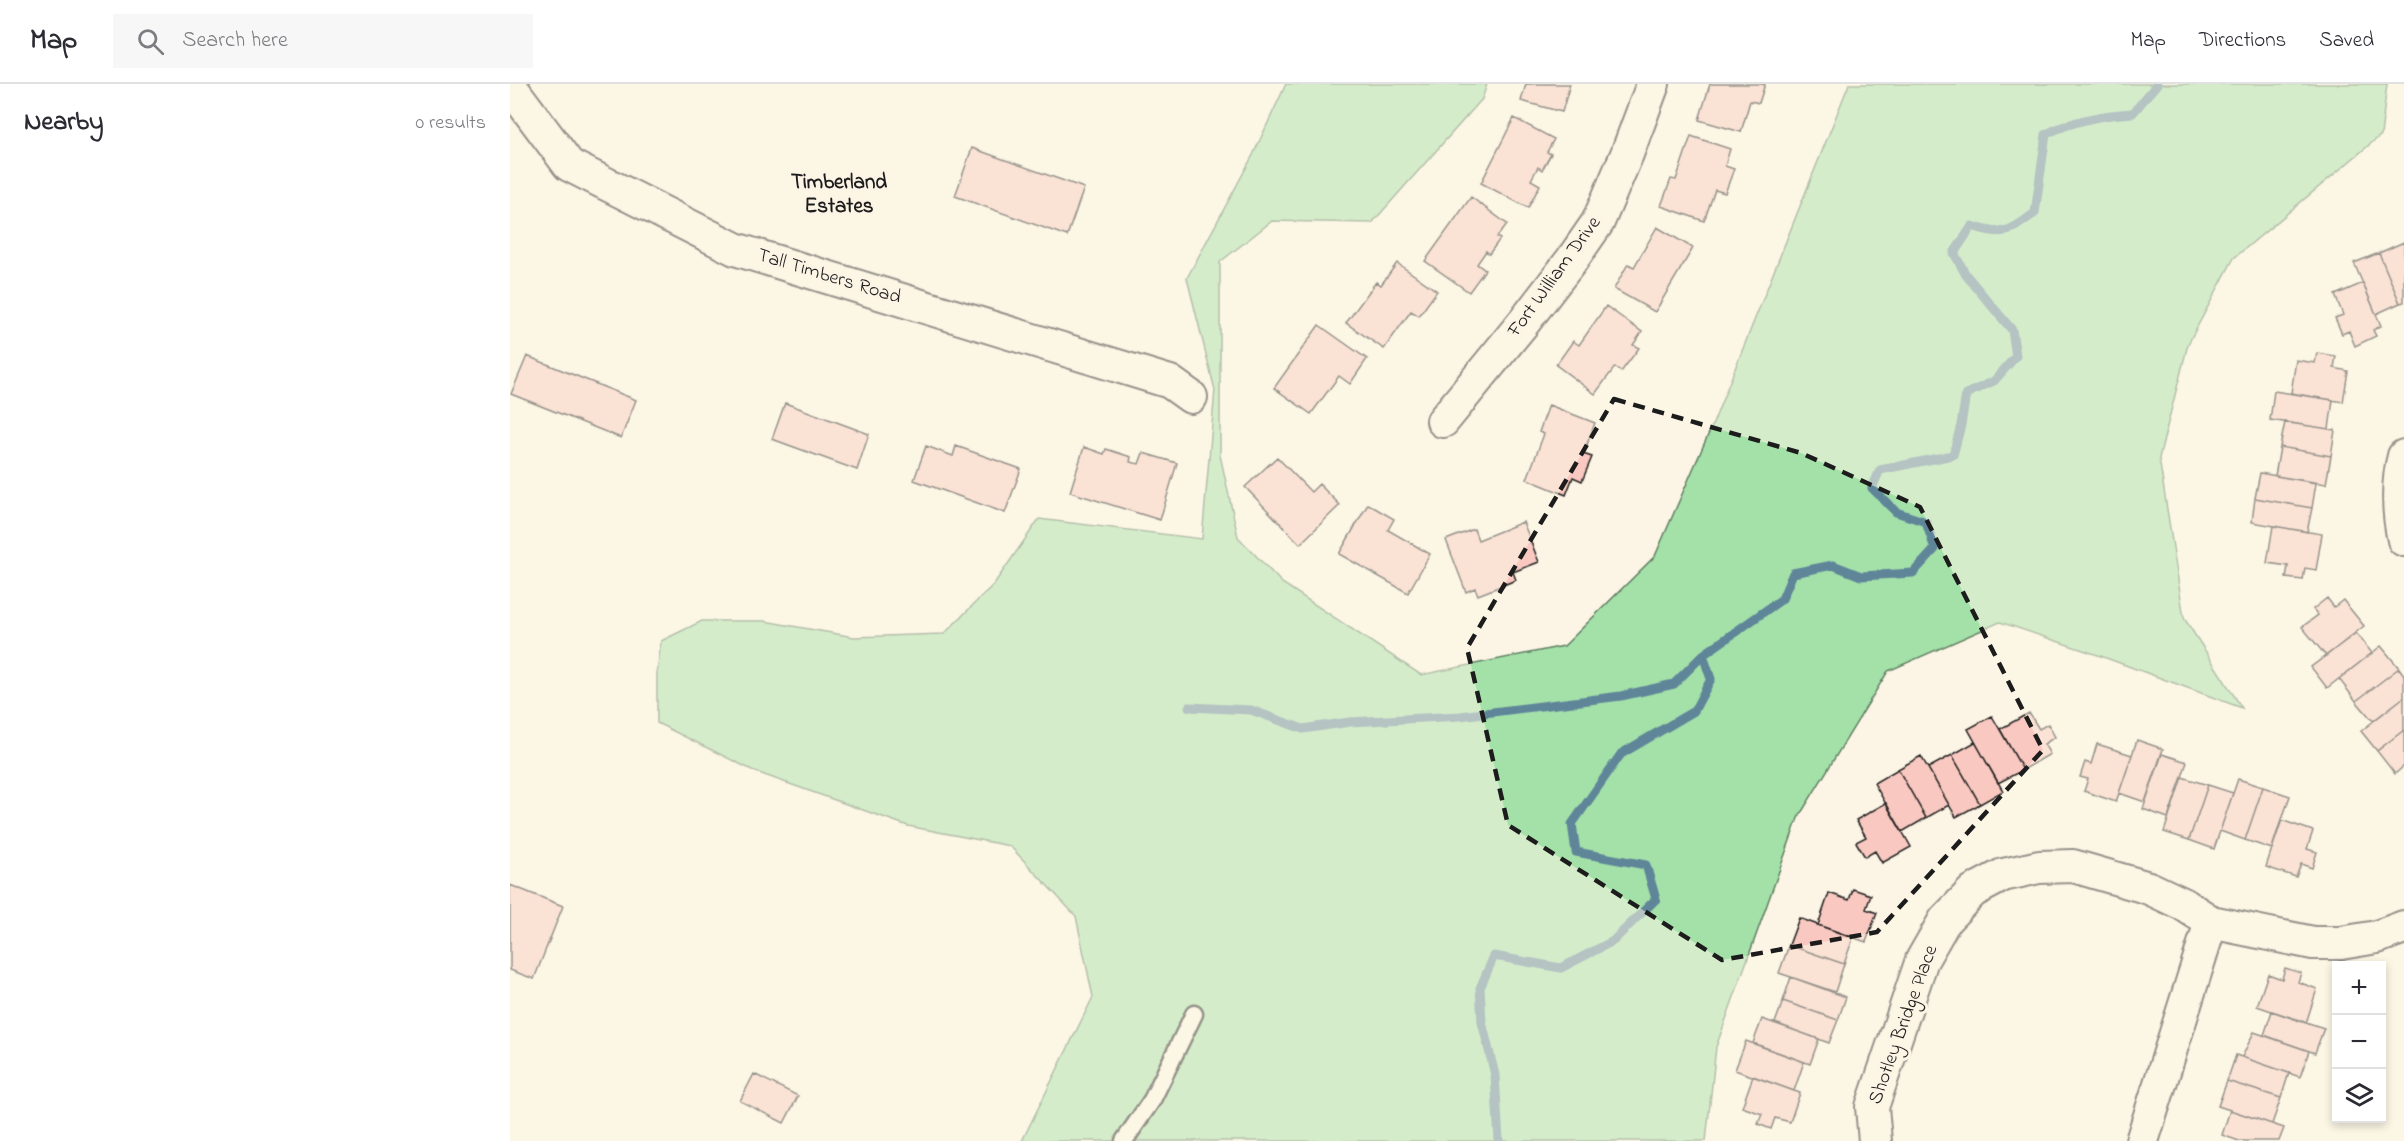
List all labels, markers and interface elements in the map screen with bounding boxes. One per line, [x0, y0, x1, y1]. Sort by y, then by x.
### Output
search box [113, 14, 533, 68]
text: Map [30, 21, 77, 62]
icon: search [134, 25, 167, 58]
text: Search here [182, 25, 288, 57]
text: Map [2130, 26, 2166, 56]
text: Directions [2199, 26, 2286, 56]
text: Saved [2319, 26, 2374, 56]
text: Nearby [24, 104, 103, 142]
text: 0 results [415, 109, 486, 138]
district label: Timberland Estates [791, 168, 887, 222]
street label: Fort William Drive [1501, 211, 1609, 344]
street label: Tall Timbers Road [754, 241, 904, 313]
street label: Shotley Bridge Place [1862, 941, 1947, 1109]
map controls [2332, 961, 2386, 1123]
button: + [2332, 961, 2386, 1015]
button: − [2332, 1015, 2386, 1069]
button: layers [2332, 1069, 2386, 1123]

